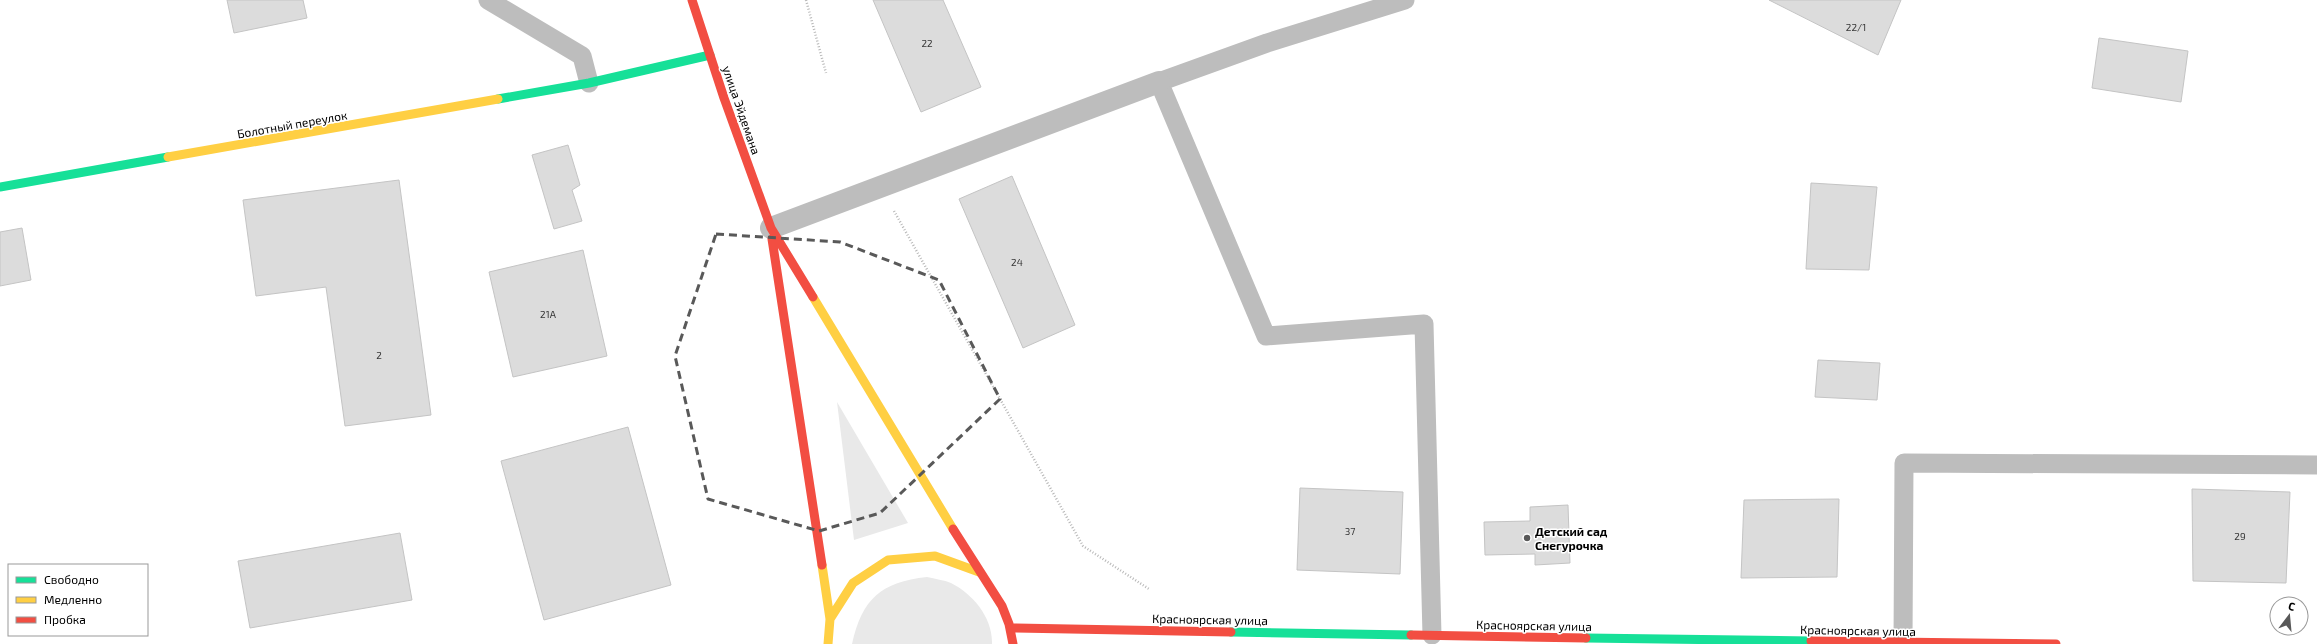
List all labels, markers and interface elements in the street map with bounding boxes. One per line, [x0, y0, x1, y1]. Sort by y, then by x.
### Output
house number: 22/1 [1846, 21, 1866, 33]
house number: 22 [921, 37, 933, 49]
street label: улица Эйдемана [719, 64, 764, 157]
street label: Болотный переулок [236, 107, 349, 142]
house number: 24 [1011, 256, 1023, 268]
house number: 21А [540, 308, 557, 320]
house number: 2 [376, 349, 382, 361]
place label: Детский сад Снегурочка [1535, 524, 1608, 552]
house number: 37 [1345, 525, 1355, 537]
house number: 29 [2234, 530, 2246, 542]
marker: Детский сад Снегурочка [1522, 533, 1532, 543]
legend [8, 564, 148, 636]
text: Свободно [44, 572, 99, 586]
text: Медленно [44, 592, 102, 606]
north arrow [2269, 596, 2309, 636]
text: С [2287, 599, 2297, 613]
street label: Красноярская улица [1152, 611, 1268, 628]
text: Пробка [44, 612, 86, 626]
street label: Красноярская улица [1476, 617, 1592, 634]
street label: Красноярская улица [1800, 622, 1916, 639]

